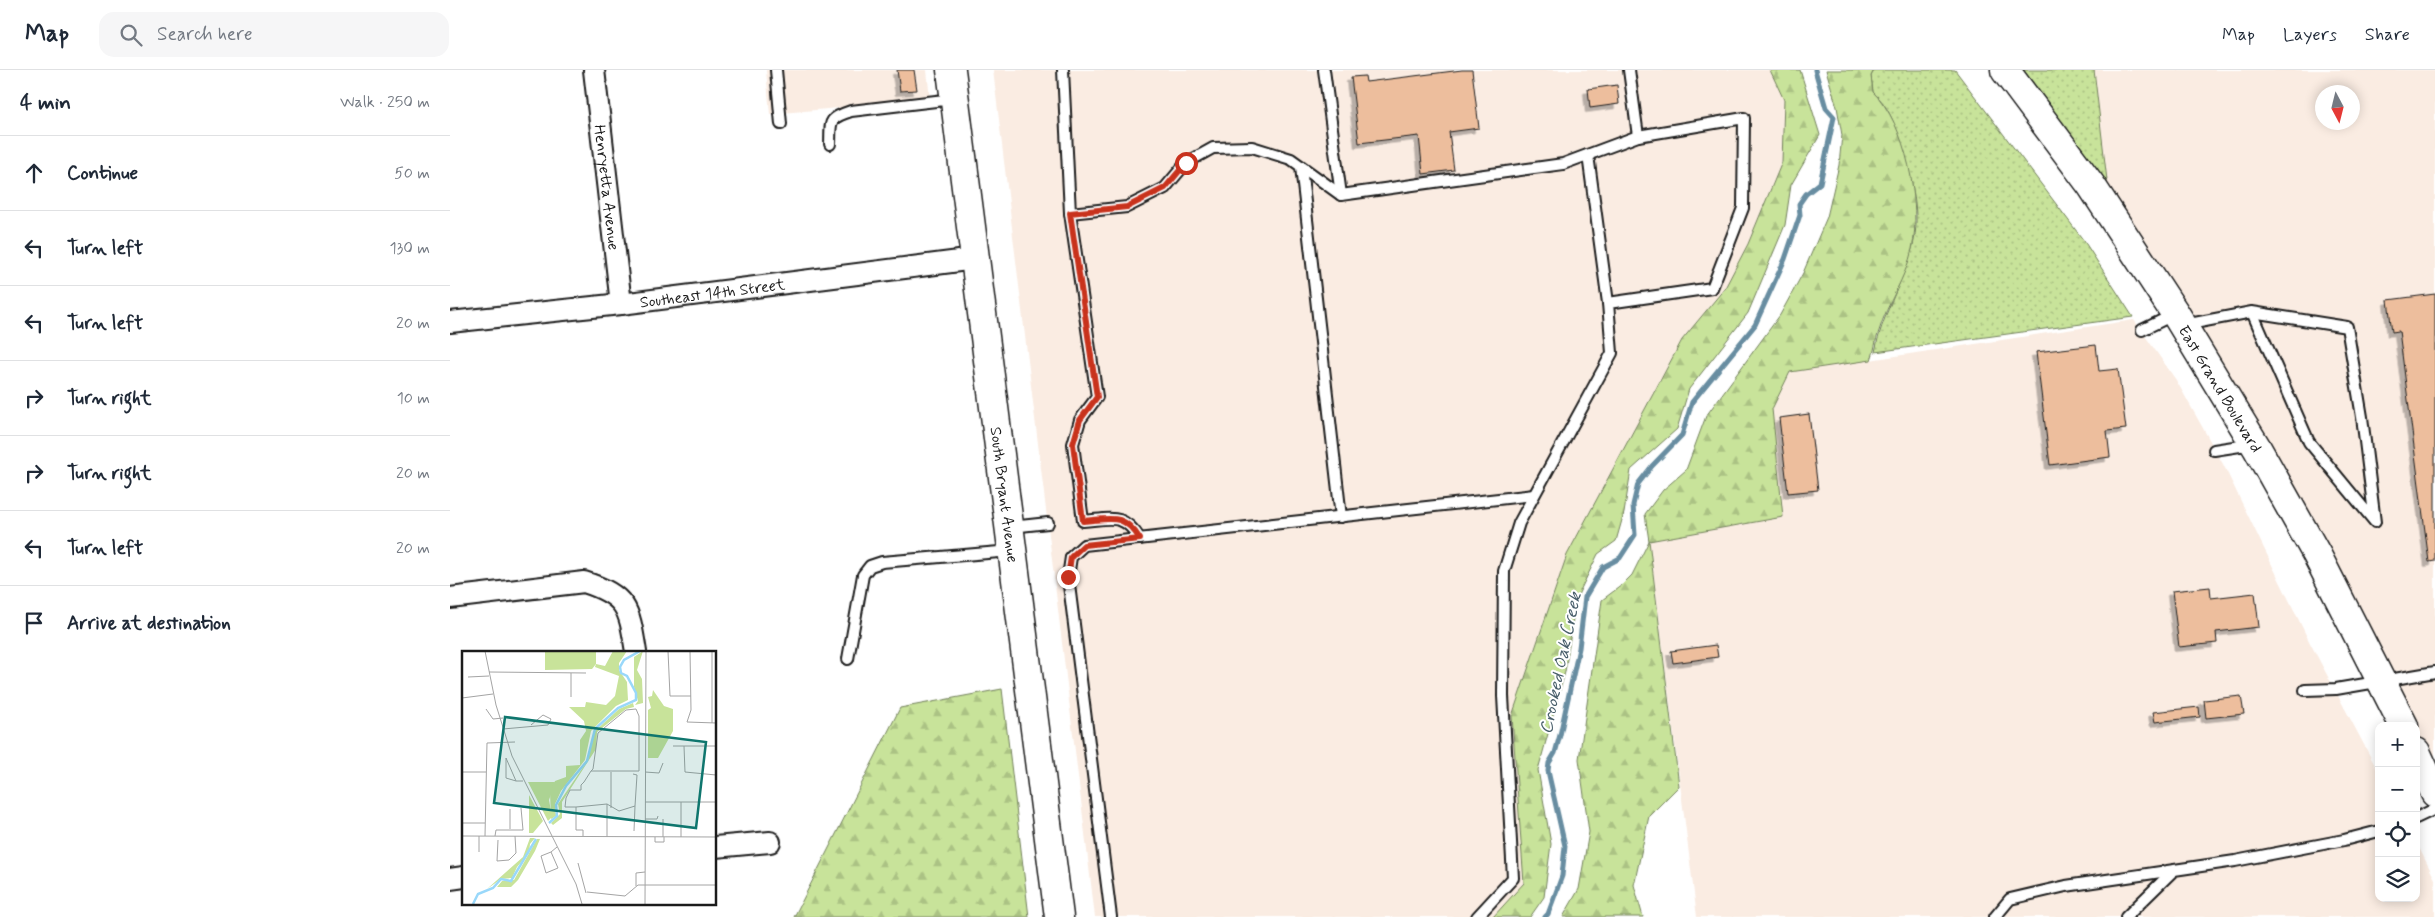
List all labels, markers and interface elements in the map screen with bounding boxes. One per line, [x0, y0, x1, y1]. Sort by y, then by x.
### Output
search box [99, 12, 449, 57]
text: Map [25, 19, 69, 50]
icon: search [117, 21, 145, 49]
text: Search here [157, 22, 253, 47]
text: Map [2222, 23, 2255, 47]
text: Layers [2283, 23, 2337, 47]
text: Share [2365, 23, 2410, 47]
north arrow [2315, 85, 2360, 130]
text: 4 min [20, 89, 71, 117]
text: Walk · 250 m [340, 92, 430, 113]
street label: Henryetta Avenue [588, 123, 624, 251]
route start [1175, 152, 1198, 175]
icon: ahead [20, 159, 48, 187]
text: Continue [67, 161, 138, 186]
text: 50 m [394, 163, 430, 184]
icon: left [20, 234, 48, 262]
text: Turn left [67, 236, 143, 261]
text: 130 m [389, 238, 430, 259]
street label: Southeast 14th Street [639, 274, 787, 314]
icon: left [20, 309, 48, 337]
text: Turn left [67, 311, 143, 336]
text: 20 m [396, 313, 430, 334]
street label: East Grand Boulevard [2173, 322, 2266, 457]
icon: right [20, 384, 48, 412]
text: Turn right [67, 386, 151, 411]
text: 10 m [397, 388, 430, 409]
street label: South Bryant Avenue [985, 426, 1023, 564]
icon: right [20, 459, 48, 487]
text: Turn right [67, 461, 151, 486]
text: 20 m [396, 463, 430, 484]
icon: left [20, 534, 48, 562]
text: Turn left [67, 536, 143, 561]
text: 20 m [396, 538, 430, 559]
route end [1057, 566, 1080, 589]
water label: Crooked Oak Creek [1534, 589, 1588, 736]
icon: arrive [20, 609, 48, 637]
text: Arrive at destination [67, 611, 231, 636]
inset map [462, 651, 716, 904]
map controls [2375, 722, 2420, 902]
button: + [2375, 722, 2420, 767]
button: − [2375, 767, 2420, 812]
button: locate [2375, 812, 2420, 857]
button: layers [2375, 857, 2420, 902]

